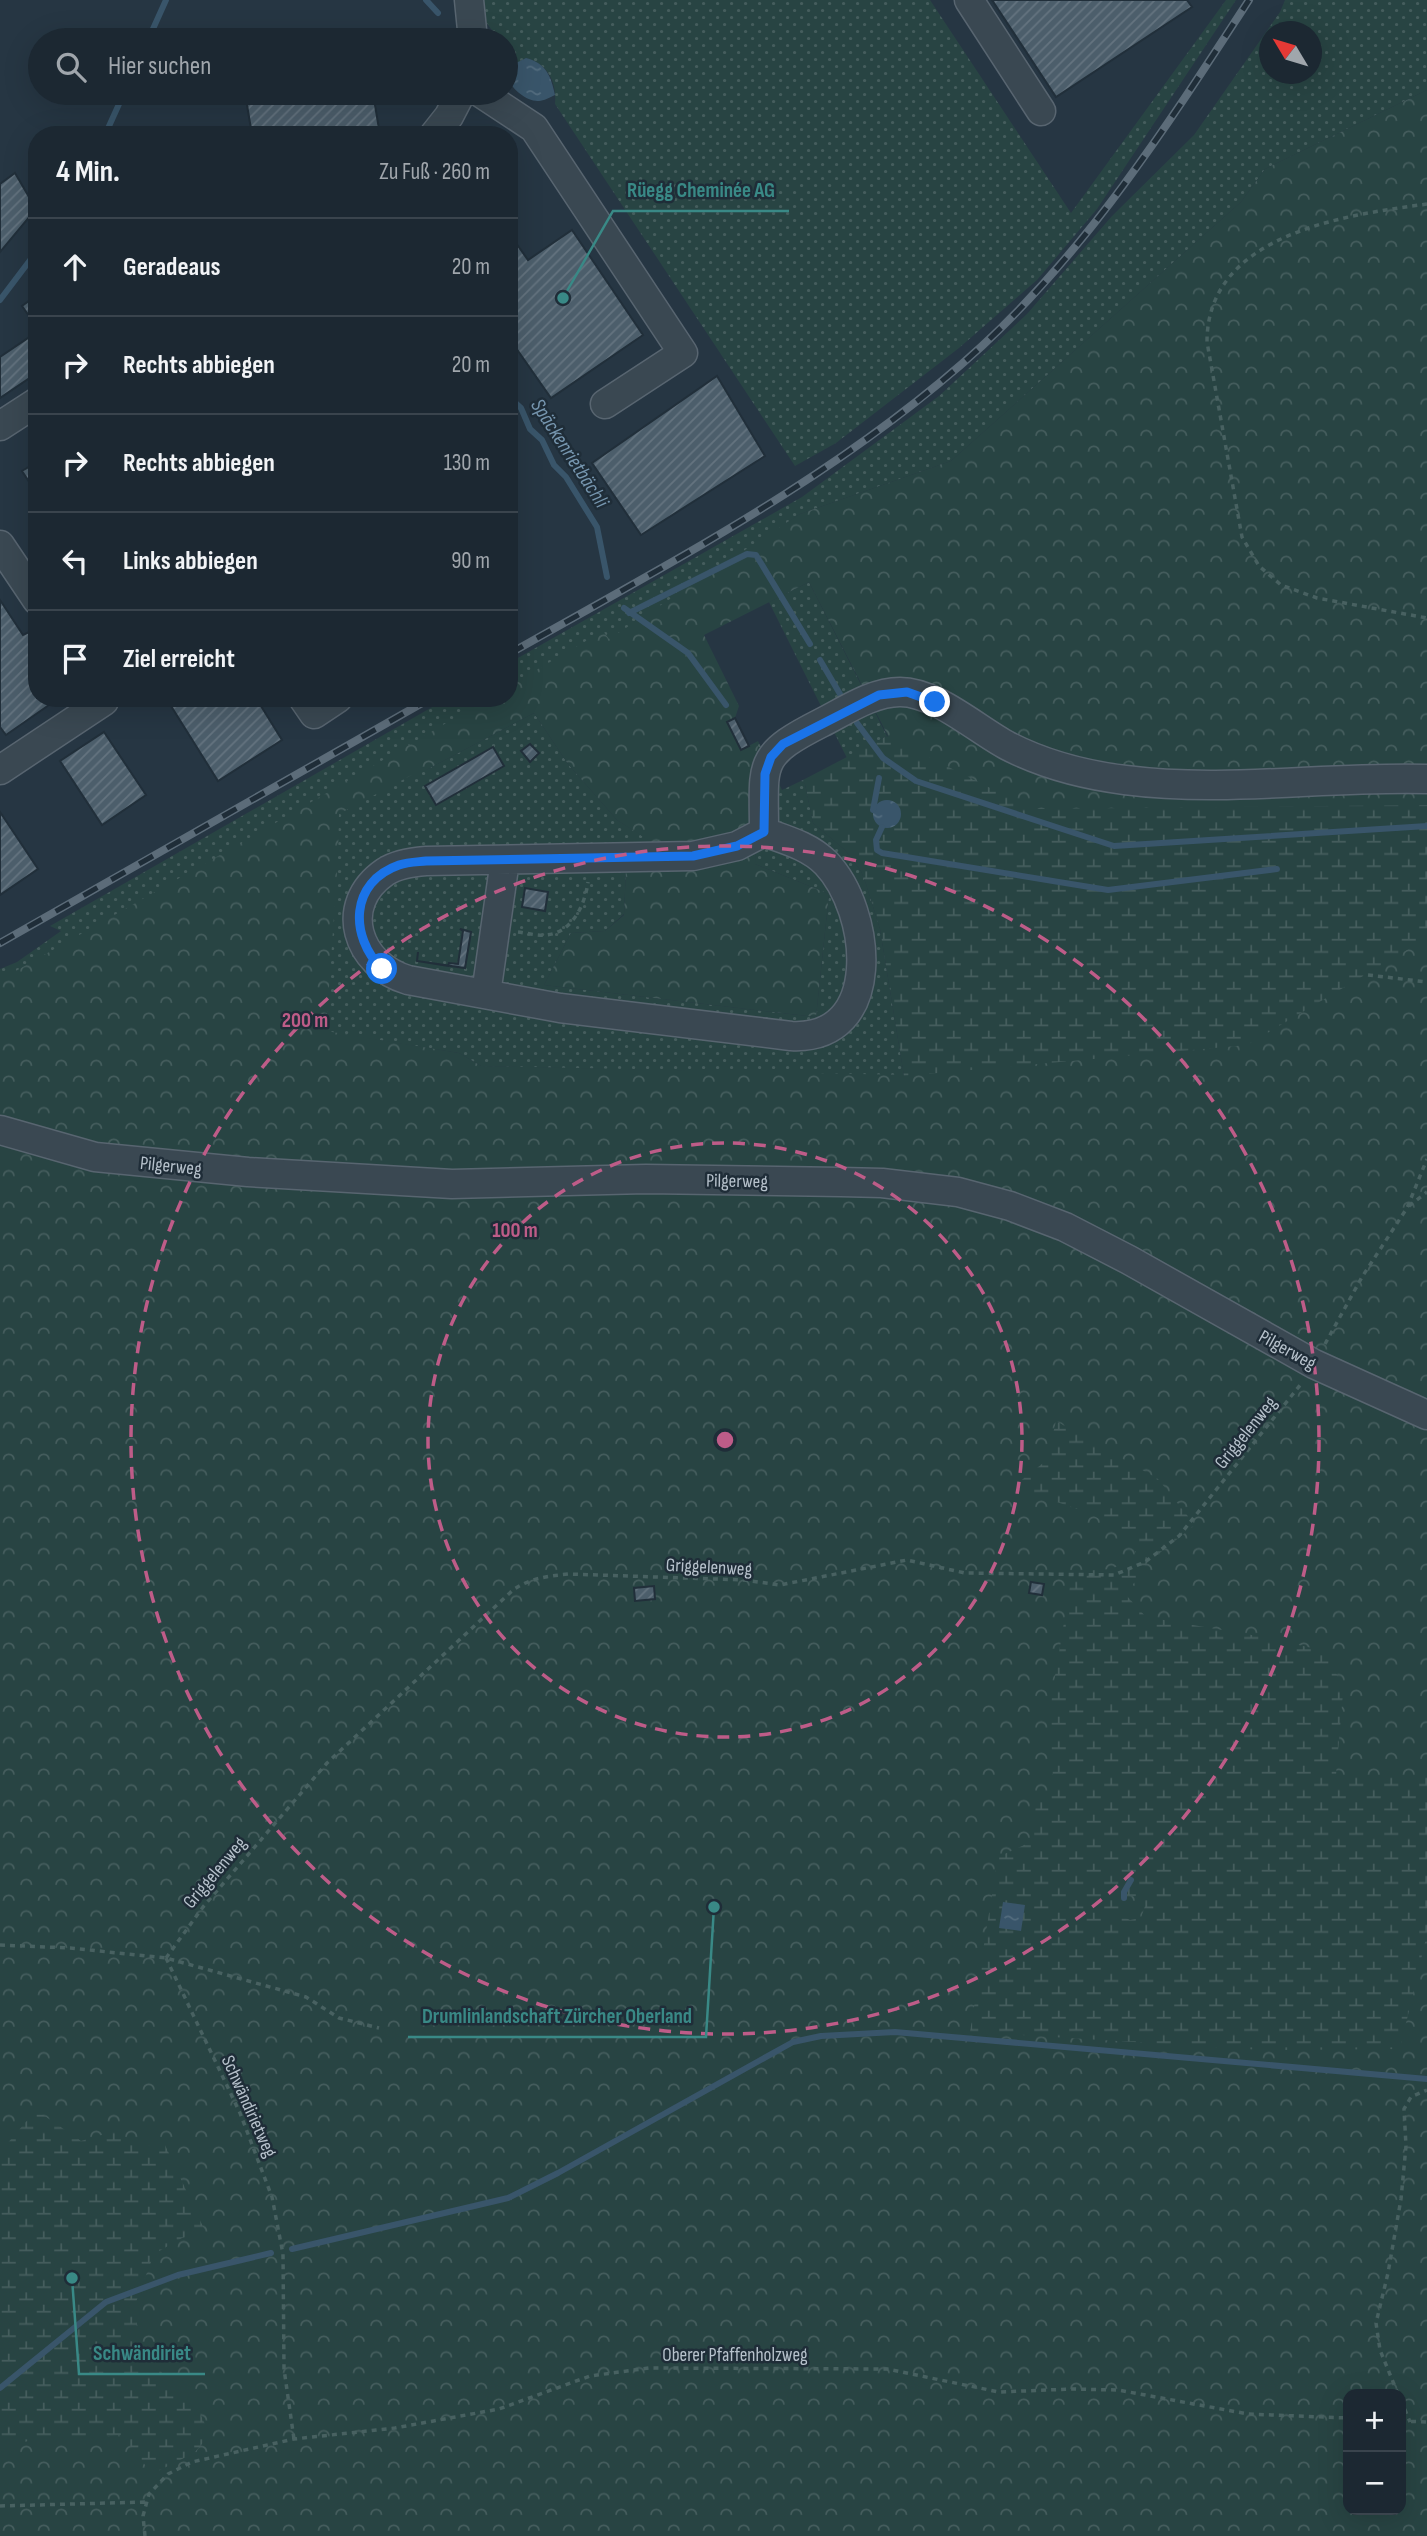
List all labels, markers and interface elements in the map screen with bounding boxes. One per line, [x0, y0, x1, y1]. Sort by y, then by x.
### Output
north arrow [1259, 21, 1322, 84]
search box [28, 28, 518, 105]
icon: search [52, 48, 90, 86]
text: Hier suchen [108, 51, 211, 82]
text: 4 Min. [56, 154, 120, 190]
text: Zu Fuß · 260 m [379, 158, 490, 186]
callout: Rüegg Cheminée AG [613, 169, 789, 211]
text: Rüegg Cheminée AG [627, 178, 775, 203]
icon: ahead [56, 248, 94, 286]
text: Geradeaus [123, 252, 221, 283]
text: 20 m [452, 253, 490, 281]
icon: right [56, 346, 94, 384]
text: Rechts abbiegen [123, 350, 275, 381]
text: 20 m [452, 351, 490, 379]
water label: Späckenrietbächli [525, 394, 615, 513]
icon: right [56, 444, 94, 482]
text: Rechts abbiegen [123, 448, 275, 479]
text: 130 m [444, 449, 490, 477]
icon: left [56, 542, 94, 580]
text: Links abbiegen [123, 546, 258, 577]
text: 90 m [451, 547, 490, 575]
icon: arrive [56, 640, 94, 678]
text: Ziel erreicht [123, 644, 235, 675]
route end [919, 686, 950, 717]
route start [366, 953, 397, 984]
text: 200 m [282, 1008, 328, 1033]
street label: Pilgerweg [139, 1152, 203, 1181]
street label: Pilgerweg [706, 1169, 768, 1194]
text: 100 m [492, 1218, 538, 1243]
street label: Pilgerweg [1255, 1325, 1320, 1376]
street label: Griggelenweg [1210, 1392, 1283, 1474]
centre of rings [713, 1428, 737, 1452]
street label: Griggelenweg [665, 1554, 753, 1581]
street label: Griggelenweg [179, 1832, 252, 1913]
callout: Drumlinlandschaft Zürcher Oberland [408, 1995, 706, 2037]
text: Drumlinlandschaft Zürcher Oberland [422, 2004, 692, 2029]
street label: Schwändirietweg [216, 2052, 282, 2162]
callout: Schwändiriet [79, 2332, 205, 2374]
text: Schwändiriet [93, 2341, 191, 2366]
street label: Oberer Pfaffenholzweg [662, 2344, 808, 2367]
map controls [1343, 2389, 1406, 2515]
button: + [1343, 2389, 1406, 2452]
button: − [1343, 2452, 1406, 2515]

